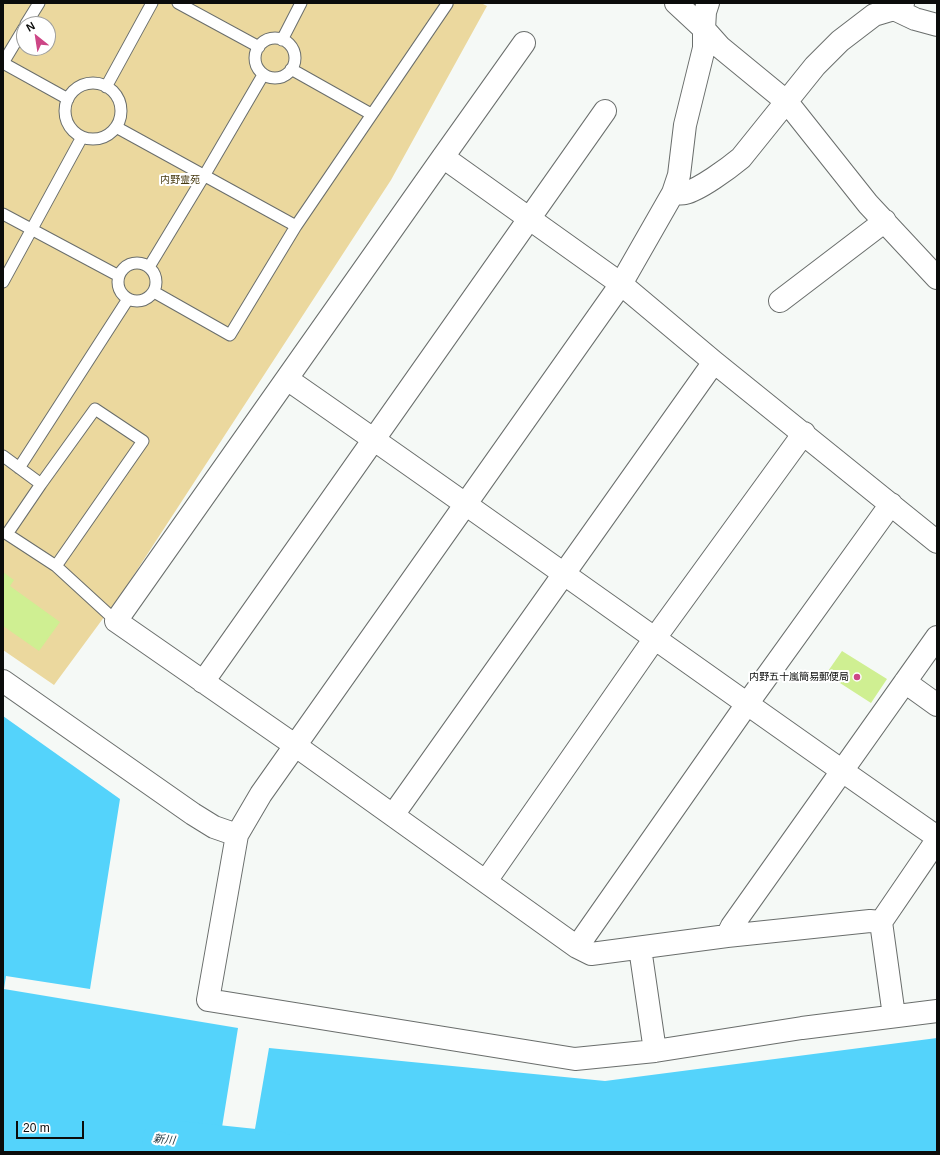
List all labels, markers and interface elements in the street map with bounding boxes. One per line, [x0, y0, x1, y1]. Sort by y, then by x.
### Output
north arrow [16, 16, 56, 56]
text: N [24, 19, 37, 34]
park label: 内野霊苑 [160, 174, 200, 186]
place label: 内野五十嵐簡易郵便局 [749, 671, 849, 683]
marker: 内野五十嵐簡易郵便局 [852, 672, 862, 682]
scale bar [18, 1113, 86, 1139]
text: 20 m [23, 1121, 50, 1135]
water label: 新川 [152, 1132, 176, 1148]

